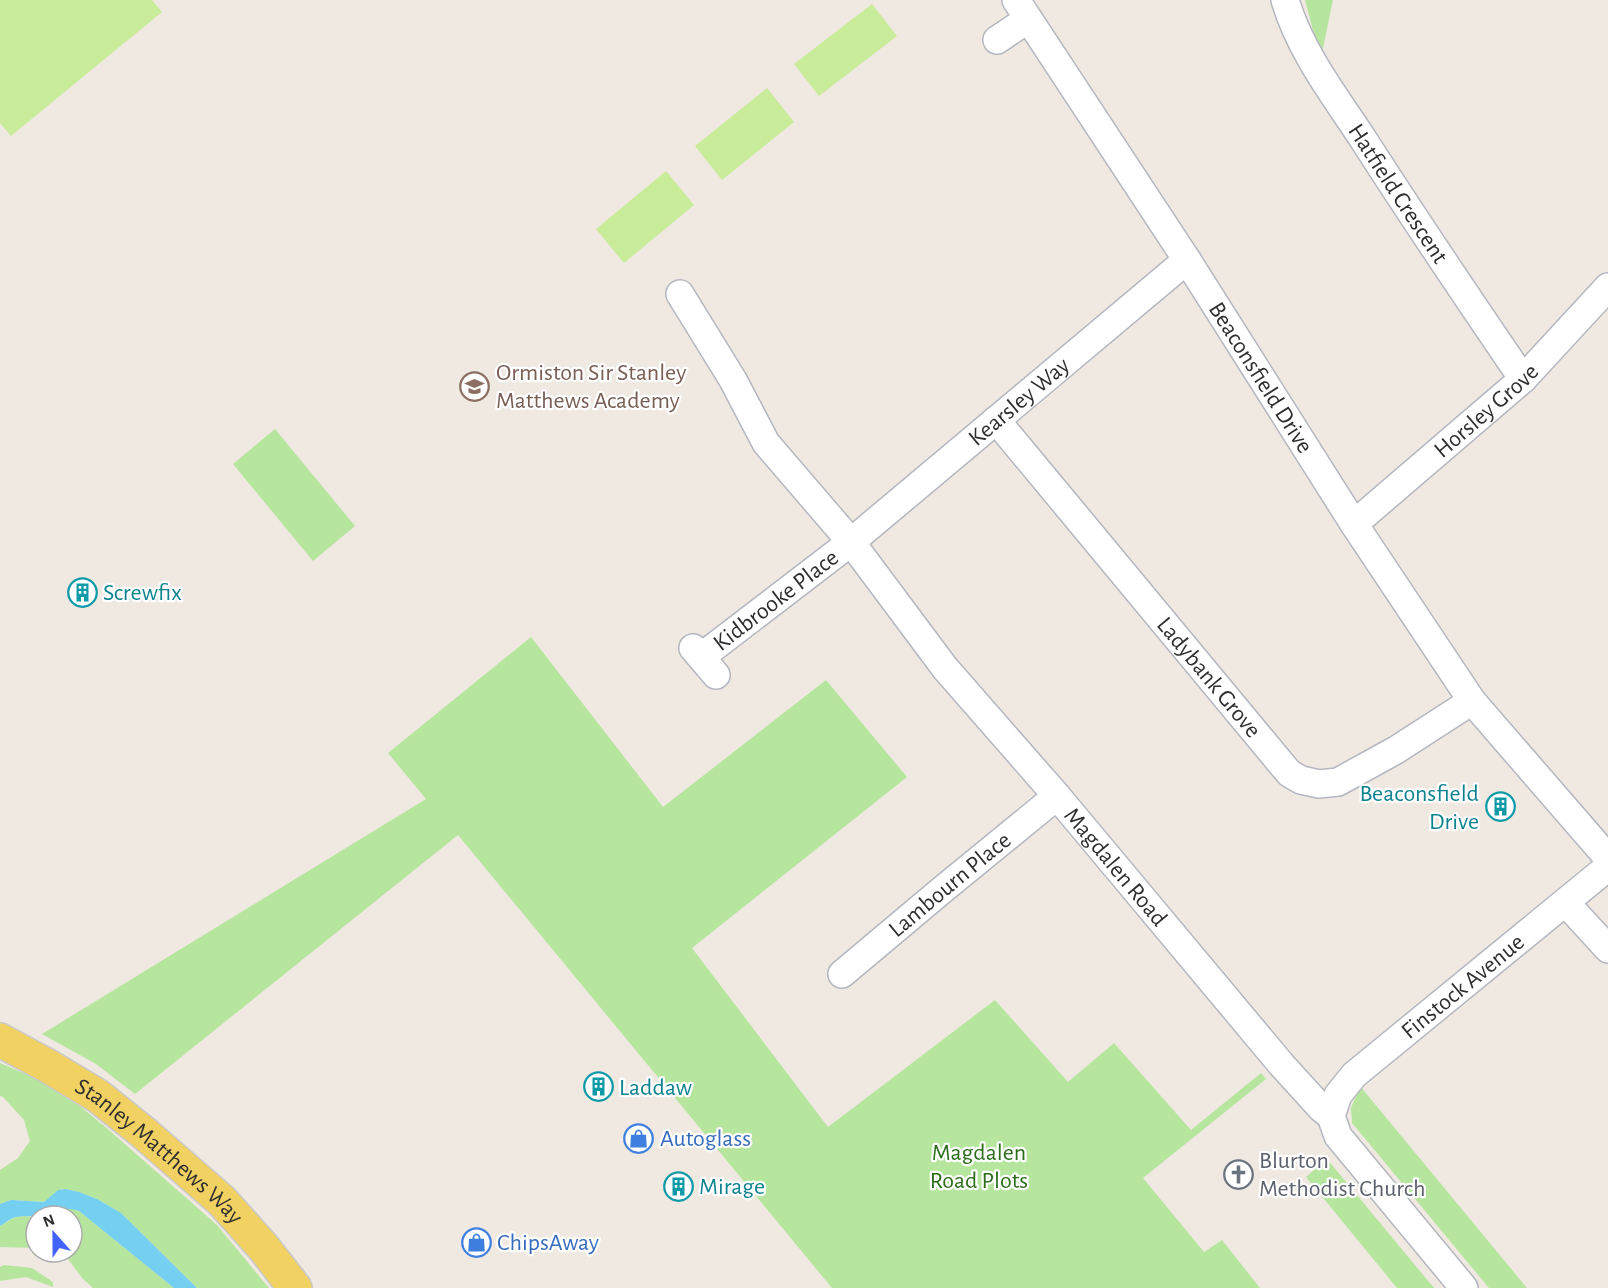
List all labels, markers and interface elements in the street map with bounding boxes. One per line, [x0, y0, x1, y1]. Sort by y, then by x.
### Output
street label: Hatfield Crescent [1343, 120, 1452, 268]
street label: Beaconsfield Drive [1204, 298, 1317, 458]
street label: Kearsley Way [964, 353, 1074, 451]
street label: Horsley Grove [1430, 360, 1543, 463]
place label: Ormiston Sir Stanley Matthews Academy [496, 361, 686, 413]
school or university icon: Ormiston Sir Stanley Matthews Academy [459, 370, 491, 402]
street label: Kidbrooke Place [709, 545, 843, 656]
building icon: Screwfix [66, 576, 98, 608]
place label: Screwfix [103, 581, 182, 605]
street label: Ladybank Grove [1152, 613, 1265, 742]
place label: Beaconsfield Drive [1359, 782, 1479, 834]
building icon: Beaconsfield Drive [1484, 791, 1516, 823]
street label: Magdalen Road [1059, 804, 1171, 931]
street label: Lambourn Place [885, 828, 1016, 942]
street label: Finstock Avenue [1397, 930, 1529, 1044]
building icon: Laddaw [582, 1071, 614, 1103]
street label: Stanley Matthews Way [71, 1074, 247, 1229]
place label: Laddaw [619, 1076, 692, 1100]
shop icon: Autoglass [623, 1122, 655, 1154]
place label: Autoglass [660, 1127, 751, 1151]
park label: Magdalen Road Plots [930, 1141, 1028, 1193]
place label: Blurton Methodist Church [1259, 1149, 1426, 1201]
church icon: Blurton Methodist Church [1222, 1158, 1254, 1190]
building icon: Mirage [662, 1170, 694, 1202]
place label: Mirage [699, 1175, 765, 1199]
north arrow [24, 1204, 84, 1264]
text: N [41, 1211, 57, 1230]
shop icon: ChipsAway [460, 1226, 492, 1258]
place label: ChipsAway [497, 1231, 599, 1255]

